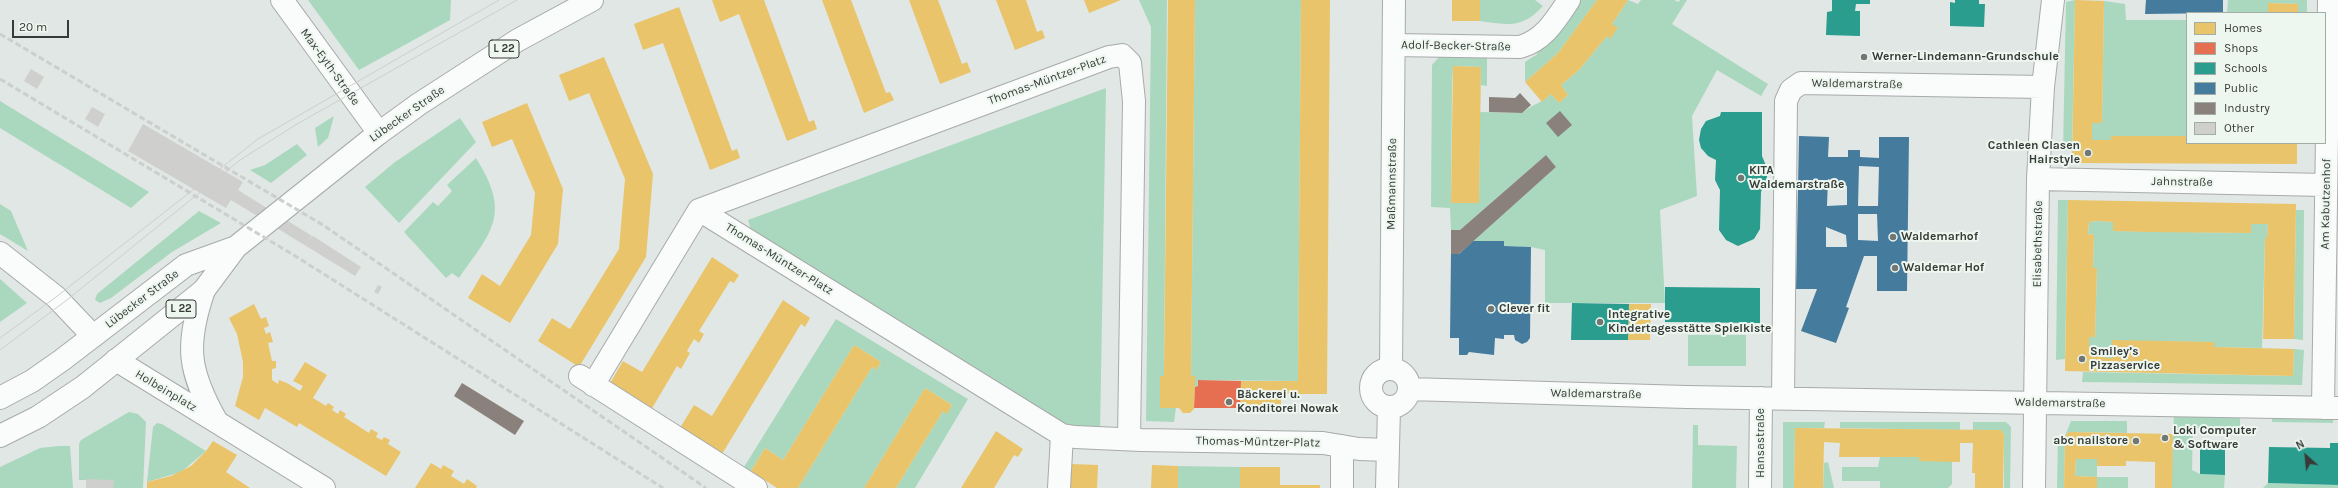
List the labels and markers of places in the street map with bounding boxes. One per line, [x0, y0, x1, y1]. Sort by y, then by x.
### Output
place label: Werner-Lindemann-Grundschule [1872, 50, 2059, 64]
marker: Werner-Lindemann-Grundschule [1859, 52, 1869, 62]
place label: Cathleen Clasen Hairstyle [1988, 139, 2080, 167]
marker: Cathleen Clasen Hairstyle [2083, 148, 2093, 158]
place label: KITA Waldemarstraße [1749, 164, 1844, 192]
marker: KITA Waldemarstraße [1736, 173, 1746, 183]
place label: Waldemarhof [1901, 230, 1978, 244]
marker: Waldemarhof [1888, 232, 1898, 242]
place label: Waldemar Hof [1903, 261, 1984, 275]
marker: Waldemar Hof [1890, 263, 1900, 273]
place label: Clever fit [1499, 302, 1550, 316]
marker: Clever fit [1486, 304, 1496, 314]
place label: Integrative Kindertagesstätte Spielkiste [1608, 308, 1771, 336]
marker: Integrative Kindertagesstätte Spielkiste [1595, 317, 1605, 327]
place label: Smiley’s Pizzaservice [2090, 345, 2160, 373]
marker: Smiley’s Pizzaservice [2077, 354, 2087, 364]
place label: Bäckerei u. Konditorei Nowak [1237, 388, 1339, 416]
marker: Bäckerei u. Konditorei Nowak [1224, 397, 1234, 407]
place label: Loki Computer & Software [2173, 424, 2256, 452]
marker: Loki Computer & Software [2160, 433, 2170, 443]
place label: abc nailstore [2053, 434, 2128, 448]
marker: abc nailstore [2131, 436, 2141, 446]

